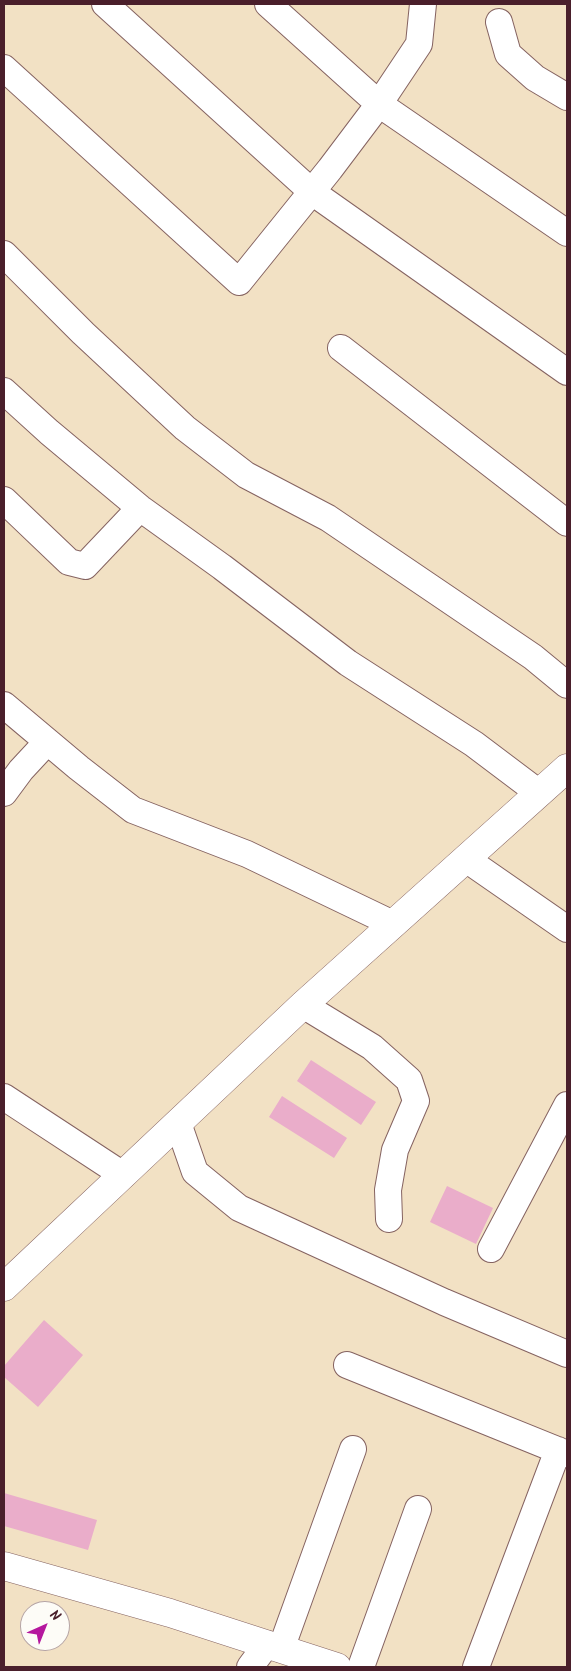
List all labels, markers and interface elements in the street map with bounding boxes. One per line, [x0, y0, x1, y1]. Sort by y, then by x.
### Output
north arrow [20, 1601, 70, 1651]
text: N [44, 1605, 66, 1627]

